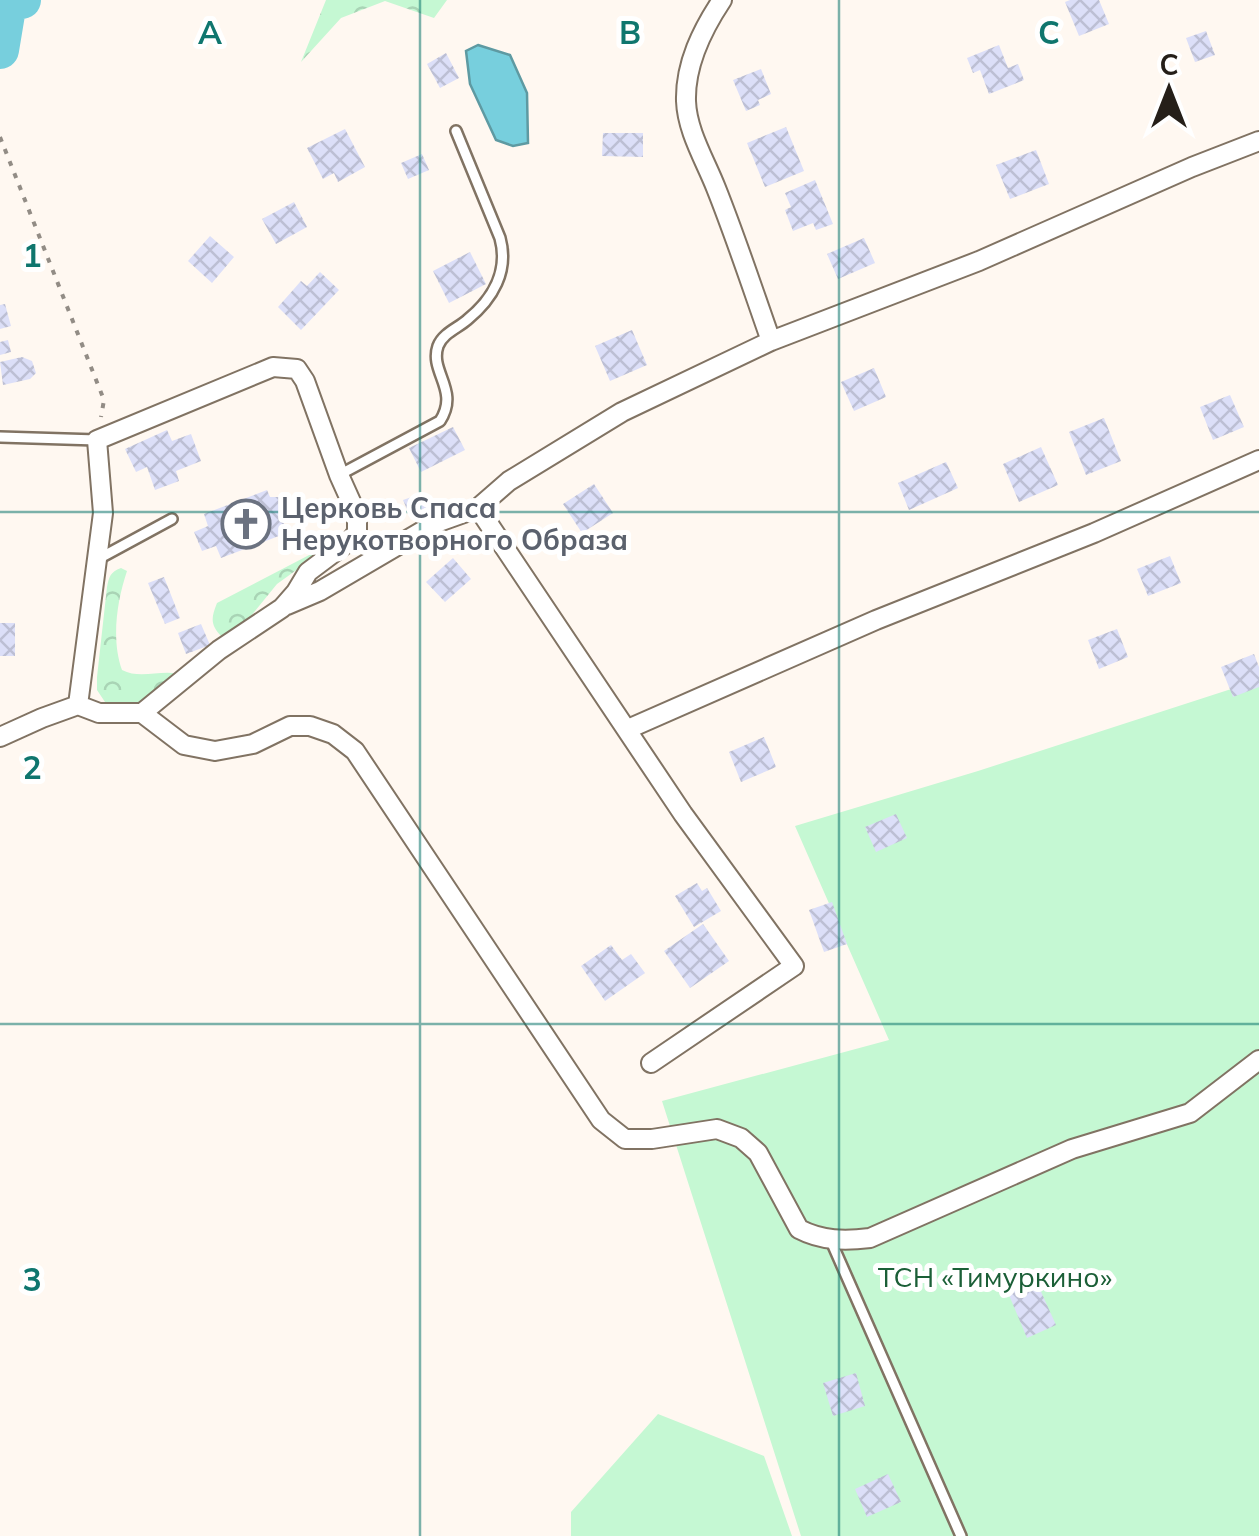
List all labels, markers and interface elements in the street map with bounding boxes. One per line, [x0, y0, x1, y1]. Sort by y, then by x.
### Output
text: A [198, 12, 222, 52]
text: B [619, 12, 641, 52]
text: C [1038, 12, 1060, 52]
north arrow [1119, 40, 1219, 140]
text: С [1159, 47, 1179, 82]
text: 1 [22, 235, 42, 275]
place label: Церковь Спаса Нерукотворного Образа [281, 490, 628, 557]
church icon: Церковь Спаса Нерукотворного Образа [220, 498, 272, 550]
text: 2 [22, 747, 42, 787]
text: 3 [22, 1259, 42, 1299]
park label: ТСН «Тимуркино» [878, 1259, 1112, 1294]

